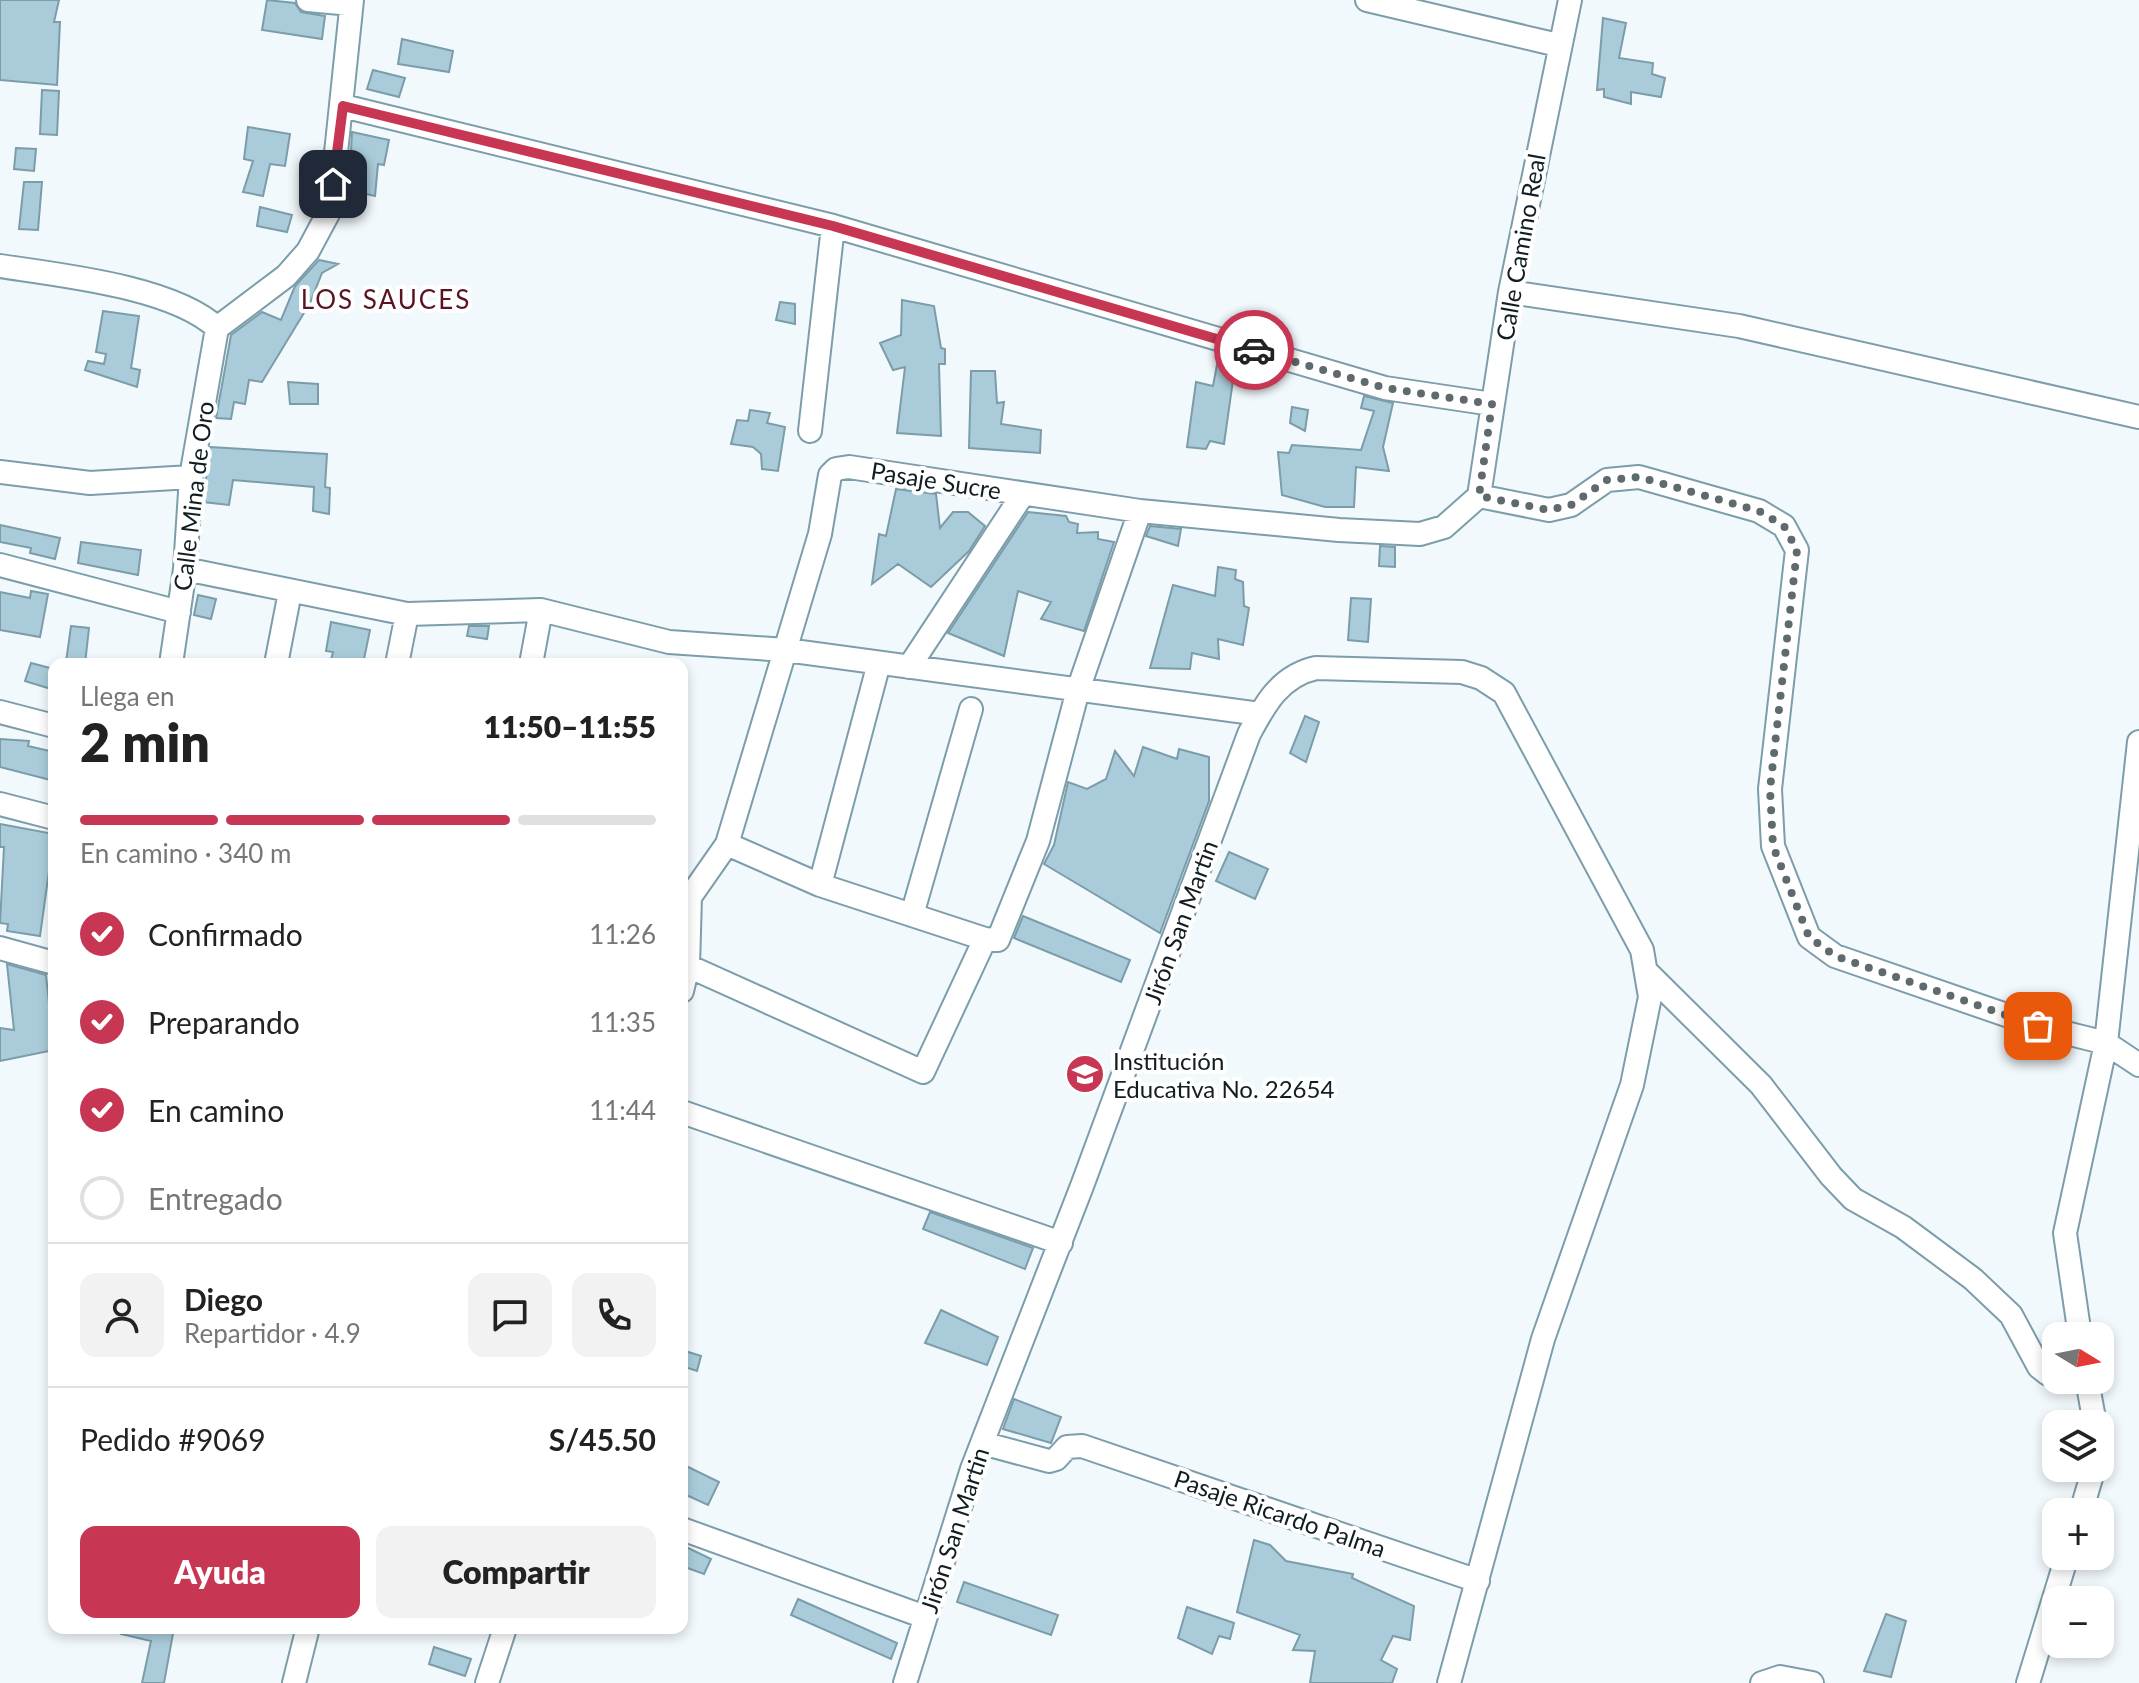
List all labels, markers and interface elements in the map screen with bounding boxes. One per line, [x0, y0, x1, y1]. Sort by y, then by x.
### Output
pin [299, 150, 367, 218]
street label: Calle Camino Real [1489, 151, 1551, 343]
icon: home [311, 162, 355, 206]
district label: LOS SAUCES [301, 283, 471, 315]
courier [1214, 310, 1294, 390]
icon: car [1232, 328, 1276, 372]
street label: Calle Mina de Oro [167, 400, 219, 592]
street label: Pasaje Sucre [869, 455, 1003, 505]
text: Llega en [80, 680, 175, 712]
text: 11:50–11:55 [483, 708, 656, 744]
text: 2 min [80, 711, 210, 773]
street label: Jirón San Martin [1137, 836, 1223, 1008]
text: En camino · 340 m [80, 837, 291, 869]
icon: check [80, 912, 124, 956]
text: Confirmado [148, 916, 303, 952]
text: 11:26 [589, 918, 656, 950]
pin [2004, 992, 2072, 1060]
icon: check [80, 1000, 124, 1044]
text: Preparando [148, 1004, 300, 1040]
icon: bag [2016, 1004, 2060, 1048]
text: 11:35 [589, 1006, 656, 1038]
place label: Institución Educativa No. 22654 [1113, 1046, 1334, 1103]
school or university icon: Institución Educativa No. 22654 [1064, 1053, 1106, 1095]
icon: check [80, 1088, 124, 1132]
text: En camino [148, 1092, 284, 1128]
text: 11:44 [589, 1094, 656, 1126]
text: Entregado [148, 1180, 283, 1216]
button: person [80, 1273, 164, 1357]
button: chat [468, 1273, 552, 1357]
button: phone [572, 1273, 656, 1357]
text: Diego [184, 1281, 263, 1317]
text: Repartidor · 4.9 [184, 1317, 361, 1349]
north arrow [2042, 1322, 2114, 1394]
map controls [2042, 1322, 2114, 1658]
button: layers [2042, 1410, 2114, 1482]
text: Pedido #9069 [80, 1421, 266, 1457]
text: S/45.50 [549, 1421, 656, 1457]
street label: Jirón San Martin [914, 1444, 994, 1616]
street label: Pasaje Ricardo Palma [1171, 1463, 1389, 1563]
button: + [2042, 1498, 2114, 1570]
button: Ayuda [80, 1526, 360, 1618]
button: Compartir [376, 1526, 656, 1618]
button: − [2042, 1586, 2114, 1658]

